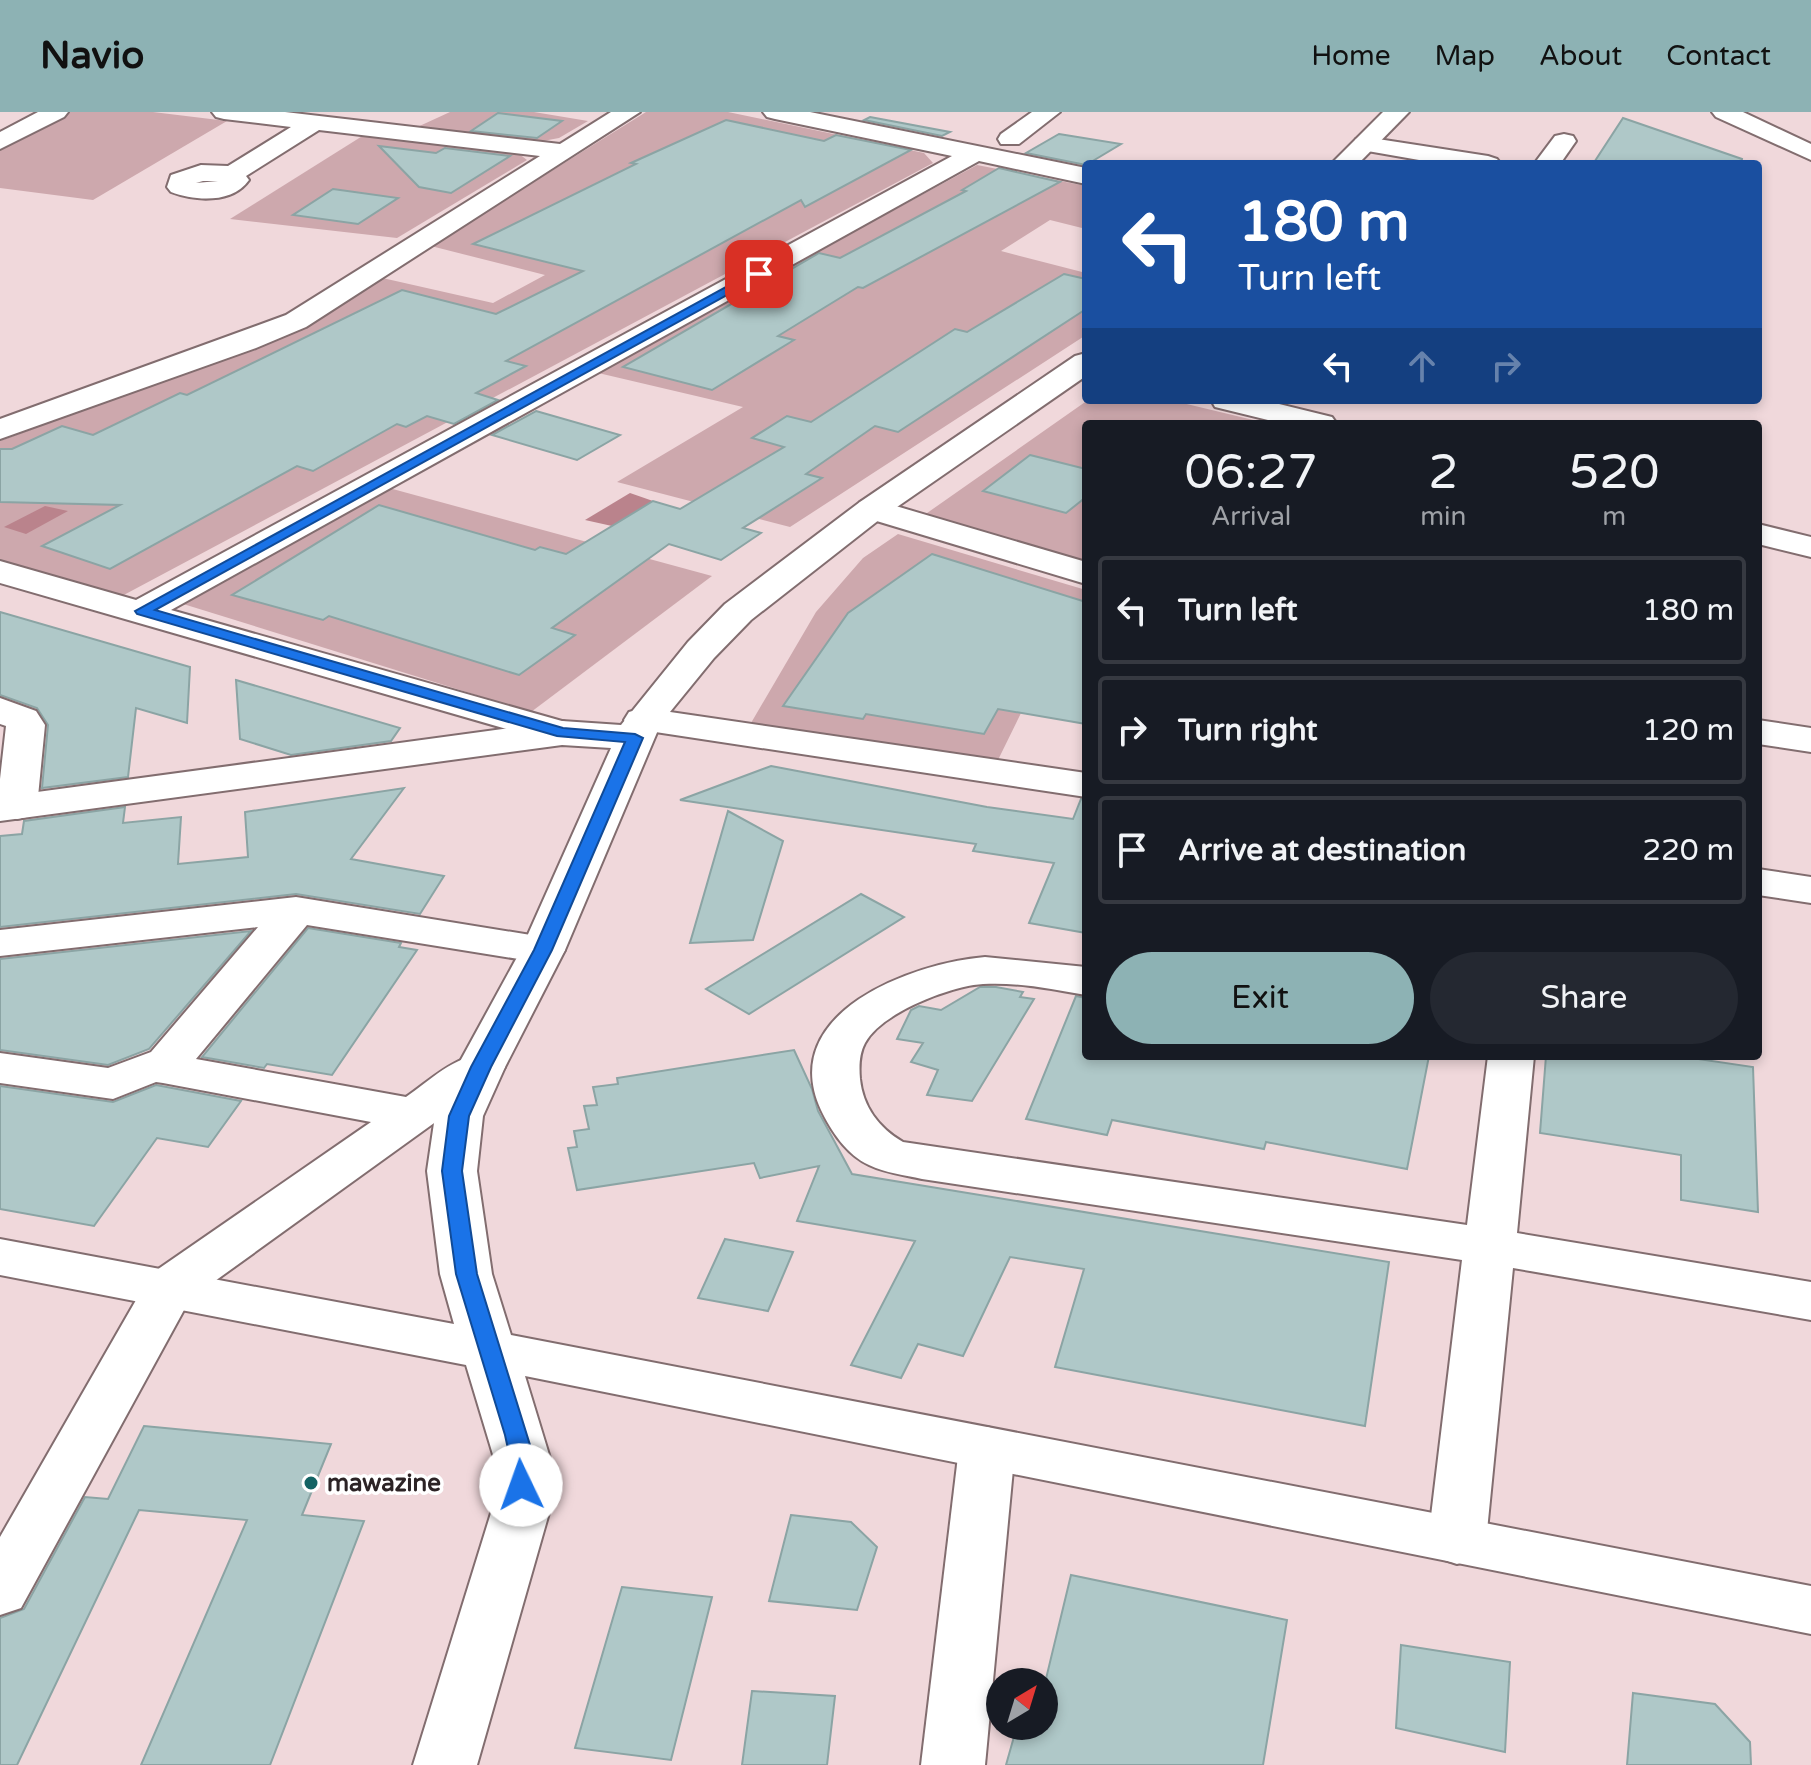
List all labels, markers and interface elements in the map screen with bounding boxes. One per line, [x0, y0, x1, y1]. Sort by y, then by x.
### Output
text: Navio [40, 33, 144, 79]
text: Home [1311, 39, 1391, 73]
text: Map [1435, 39, 1495, 73]
text: About [1539, 39, 1622, 73]
text: Contact [1666, 39, 1771, 73]
text: 180 m [1238, 189, 1409, 256]
icon: left [1106, 192, 1210, 296]
pin [725, 240, 793, 308]
icon: arrive [737, 252, 781, 296]
text: Turn left [1238, 257, 1381, 300]
icon: left [1316, 344, 1360, 388]
icon: ahead [1400, 344, 1444, 388]
icon: right [1484, 344, 1528, 388]
text: 06:27 [1185, 444, 1318, 502]
text: 2 [1428, 444, 1458, 502]
text: 520 [1569, 444, 1659, 502]
text: Arrival [1211, 501, 1291, 532]
text: min [1420, 501, 1466, 532]
text: m [1602, 501, 1626, 532]
icon: left [1110, 588, 1154, 632]
text: Turn left [1178, 592, 1297, 629]
text: 180 m [1642, 592, 1734, 629]
icon: right [1110, 708, 1154, 752]
text: Turn right [1178, 712, 1318, 749]
text: 120 m [1642, 712, 1734, 749]
icon: arrive [1110, 828, 1154, 872]
text: Arrive at destination [1178, 832, 1466, 869]
text: 220 m [1642, 832, 1734, 869]
button: Exit [1106, 952, 1414, 1044]
button: Share [1430, 952, 1738, 1044]
position arrow [479, 1443, 563, 1527]
place label: mawazine [327, 1469, 441, 1498]
marker: mawazine [302, 1474, 320, 1492]
north arrow [986, 1668, 1058, 1740]
map controls [986, 1668, 1058, 1740]

